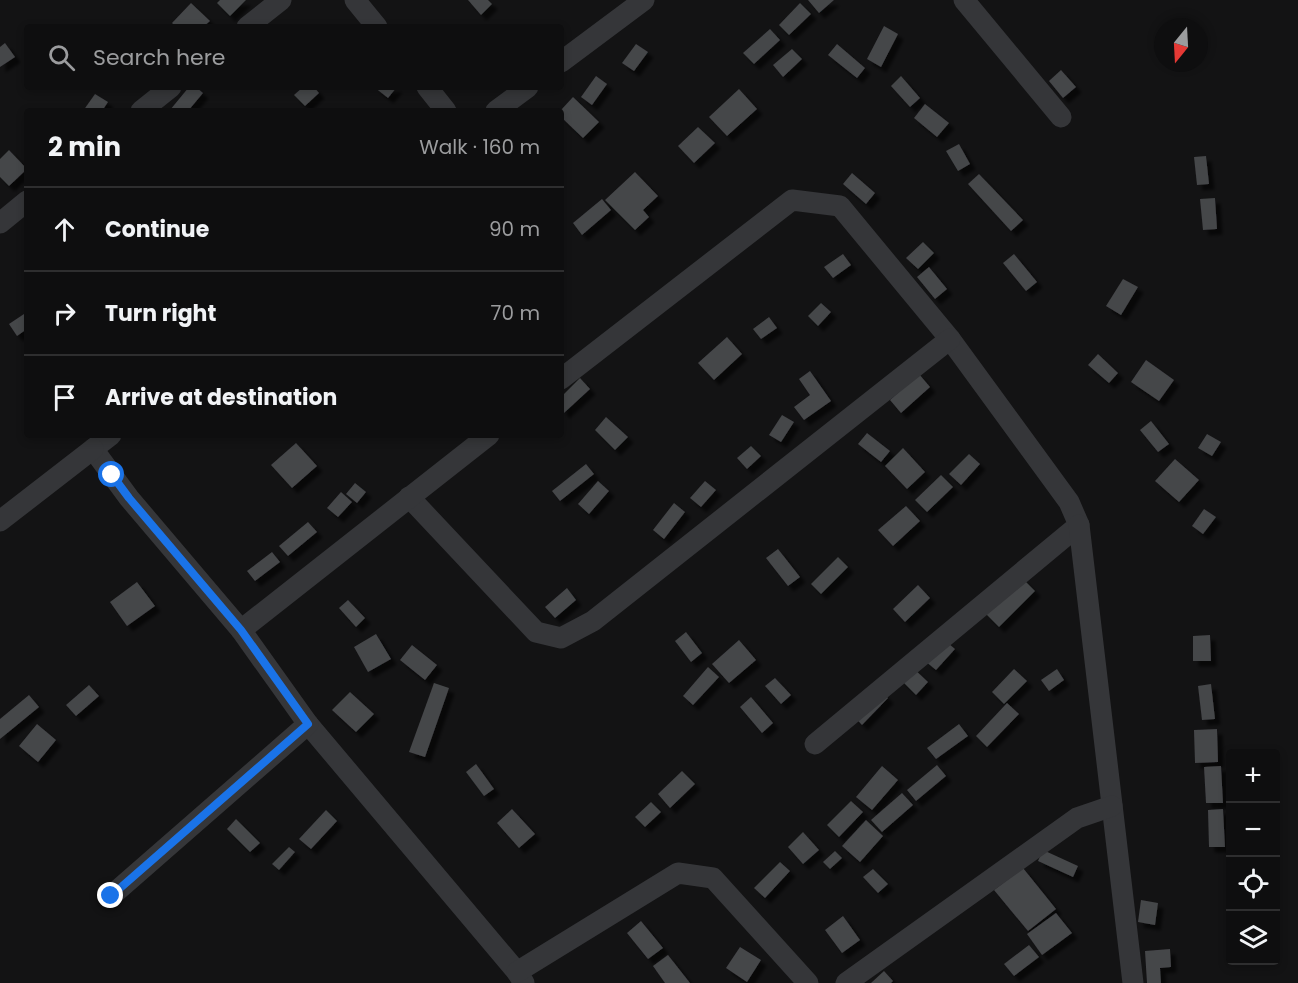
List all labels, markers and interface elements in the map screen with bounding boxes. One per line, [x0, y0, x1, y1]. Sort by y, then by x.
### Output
north arrow [1154, 18, 1208, 72]
search box [24, 24, 564, 90]
icon: search [45, 41, 78, 74]
text: Search here [93, 42, 226, 73]
text: 2 min [48, 129, 121, 165]
text: Walk · 160 m [419, 133, 540, 161]
icon: ahead [48, 213, 81, 246]
text: Continue [105, 214, 209, 245]
text: 90 m [489, 215, 540, 243]
icon: right [48, 297, 81, 330]
text: Turn right [105, 298, 216, 329]
text: 70 m [491, 299, 540, 327]
icon: arrive [48, 381, 81, 414]
text: Arrive at destination [105, 382, 337, 413]
route start [98, 461, 124, 487]
map controls [1226, 749, 1280, 965]
button: + [1226, 749, 1280, 803]
button: − [1226, 803, 1280, 857]
button: locate [1226, 857, 1280, 911]
route end [97, 882, 123, 908]
button: layers [1226, 911, 1280, 965]

